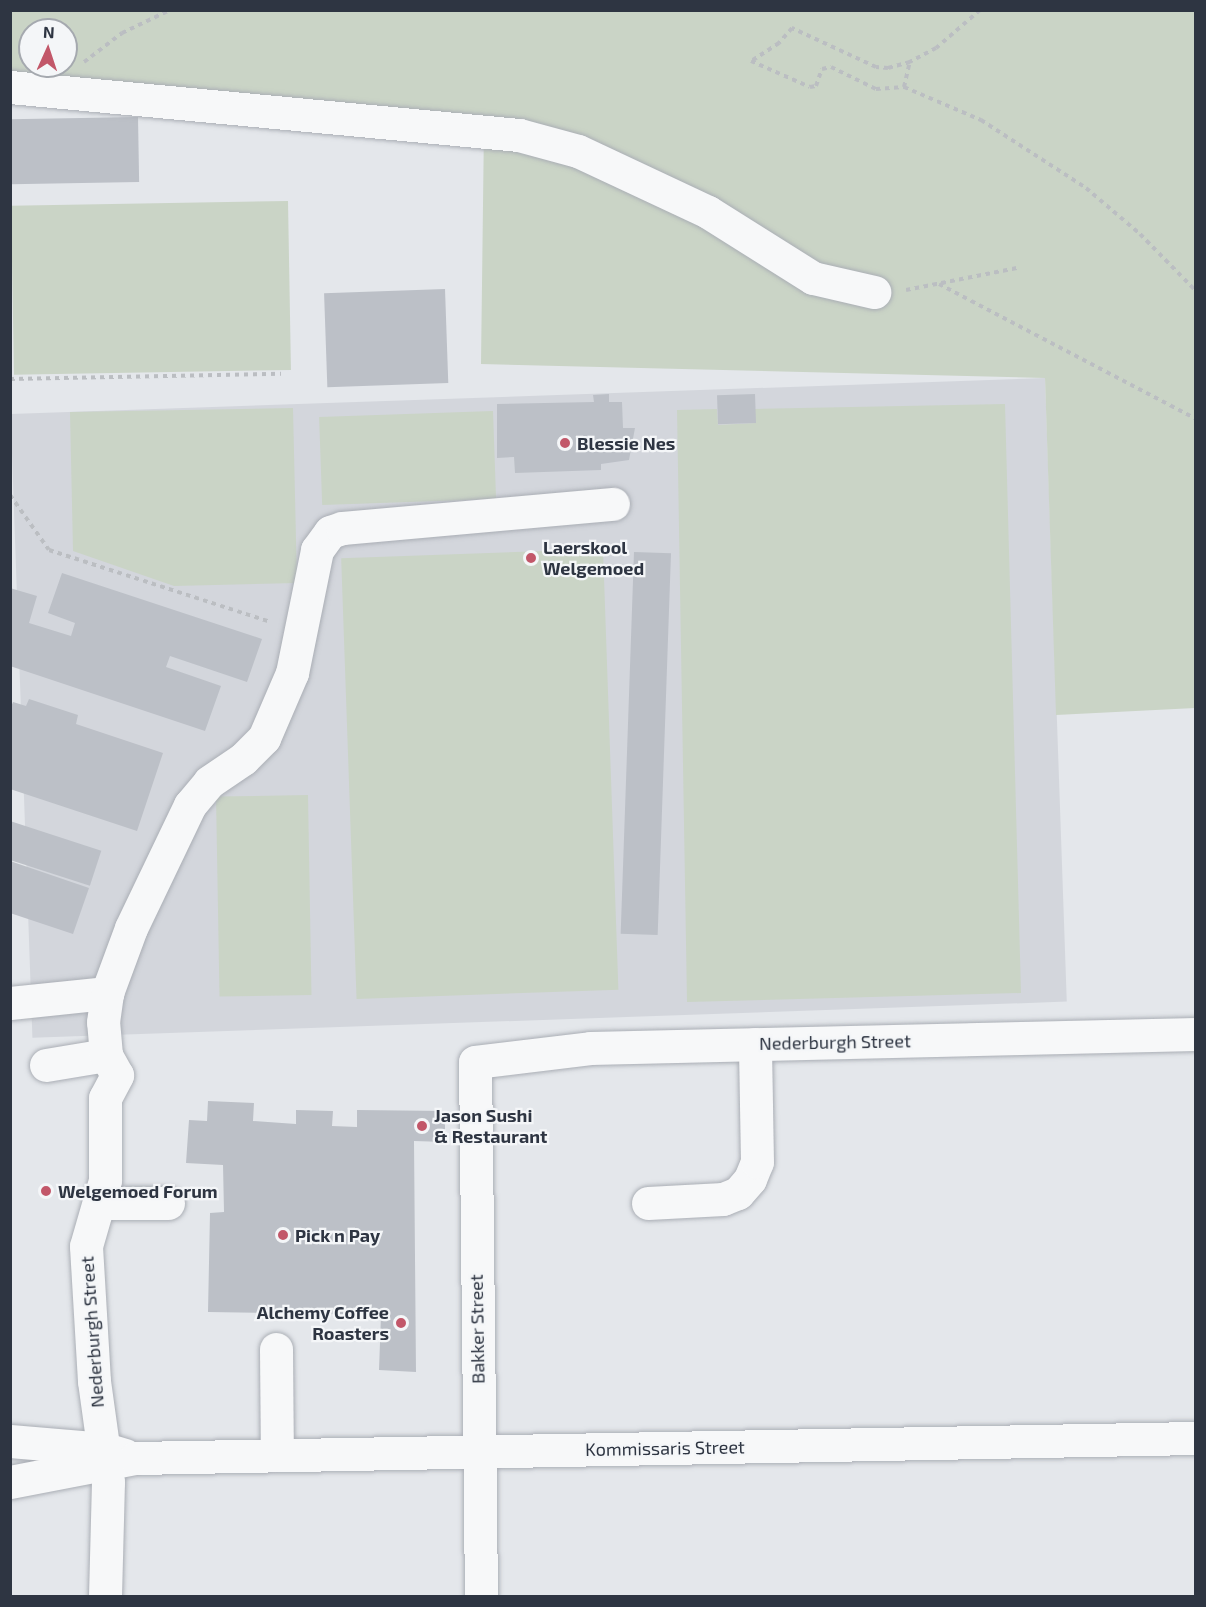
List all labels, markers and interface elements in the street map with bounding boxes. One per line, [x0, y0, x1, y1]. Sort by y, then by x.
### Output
north arrow [18, 18, 78, 78]
text: N [43, 22, 55, 41]
place label: Blessie Nes [577, 432, 675, 454]
marker: Blessie Nes [558, 436, 572, 450]
place label: Laerskool Welgemoed [543, 537, 644, 580]
marker: Laerskool Welgemoed [524, 551, 538, 565]
street label: Nederburgh Street [759, 1030, 911, 1054]
place label: Jason Sushi & Restaurant [434, 1105, 547, 1148]
marker: Jason Sushi & Restaurant [415, 1119, 429, 1133]
place label: Welgemoed Forum [58, 1180, 218, 1202]
marker: Welgemoed Forum [39, 1184, 53, 1198]
place label: Pick n Pay [295, 1224, 380, 1246]
marker: Pick n Pay [276, 1228, 290, 1242]
street label: Nederburgh Street [76, 1256, 108, 1408]
street label: Bakker Street [465, 1274, 489, 1384]
place label: Alchemy Coffee Roasters [256, 1302, 389, 1344]
marker: Alchemy Coffee Roasters [394, 1316, 408, 1330]
street label: Kommissaris Street [585, 1436, 745, 1460]

